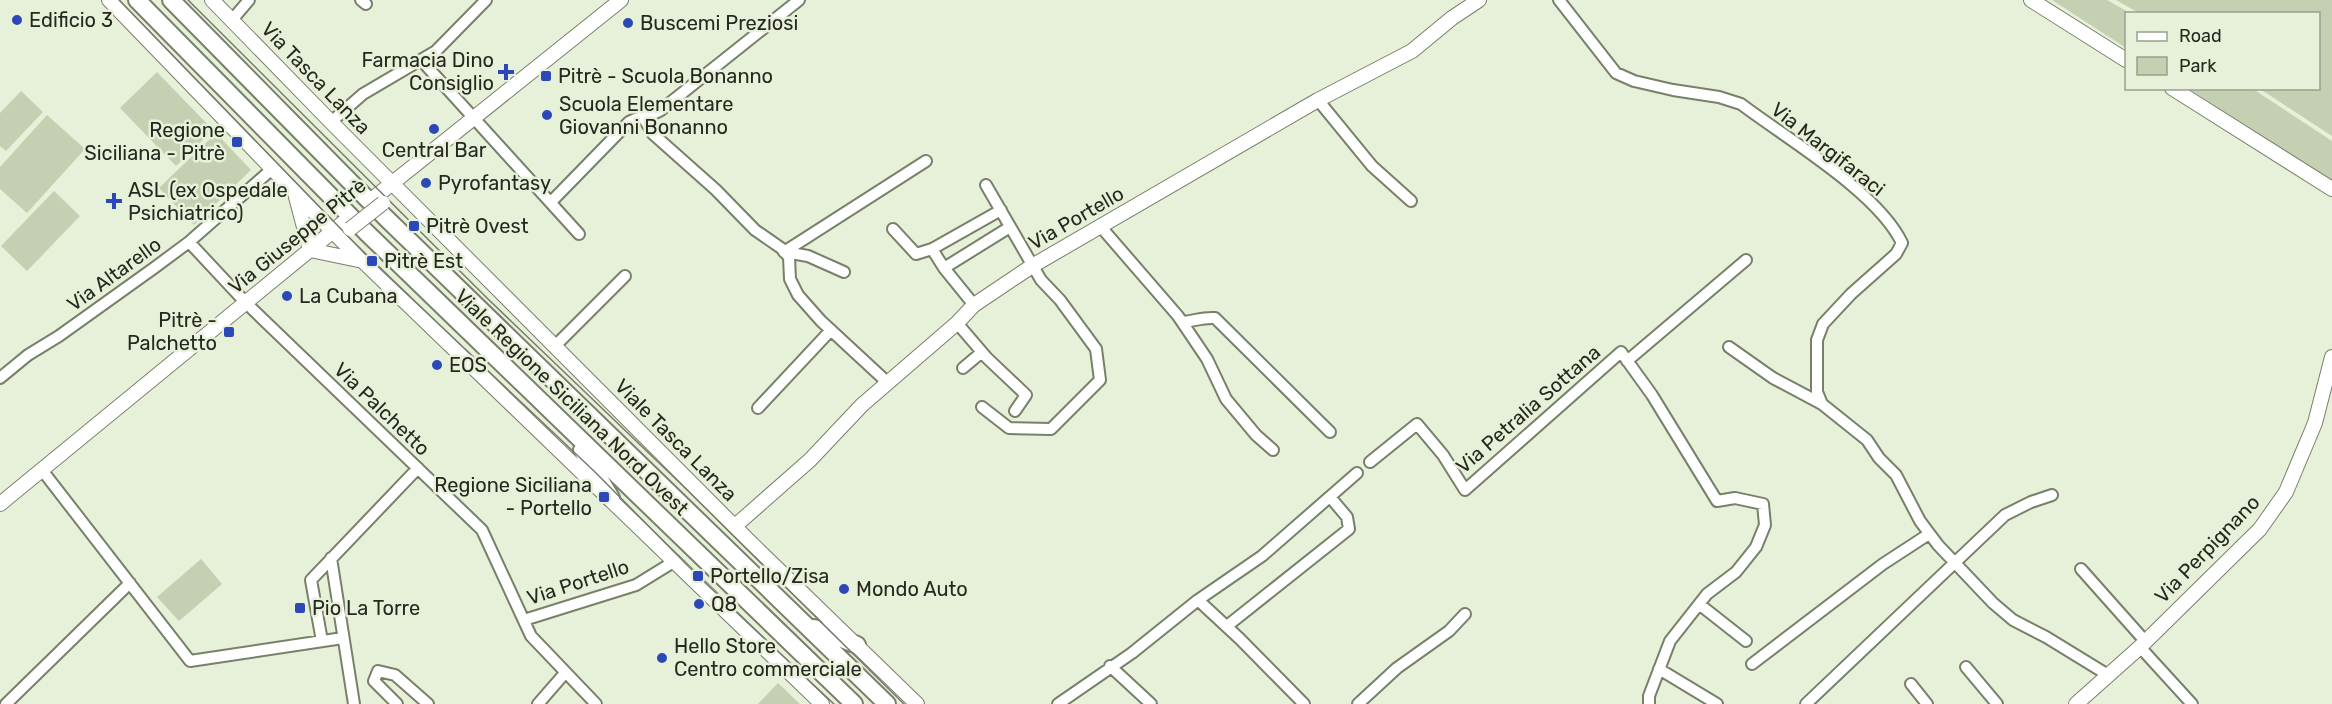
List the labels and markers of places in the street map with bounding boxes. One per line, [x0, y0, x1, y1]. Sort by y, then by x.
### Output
place label: Edificio 3 [29, 8, 113, 32]
place label: Buscemi Preziosi [640, 11, 798, 35]
marker: Edificio 3 [10, 13, 24, 27]
marker: Buscemi Preziosi [621, 16, 635, 30]
place label: Farmacia Dino Consiglio [361, 48, 494, 95]
place label: Pitrè - Scuola Bonanno [558, 64, 773, 88]
marker: Farmacia Dino Consiglio [499, 65, 513, 79]
marker: Pitrè - Scuola Bonanno [539, 69, 553, 83]
place label: Scuola Elementare Giovanni Bonanno [559, 92, 733, 139]
marker: Scuola Elementare Giovanni Bonanno [540, 108, 554, 122]
place label: Regione Siciliana - Pitrè [84, 118, 225, 165]
marker: Central Bar [427, 122, 441, 136]
marker: Regione Siciliana - Pitrè [230, 135, 244, 149]
place label: Central Bar [382, 138, 487, 162]
place label: Pyrofantasy [438, 171, 551, 195]
marker: Pyrofantasy [419, 176, 433, 190]
place label: ASL (ex Ospedale Psichiatrico) [128, 178, 288, 225]
marker: ASL (ex Ospedale Psichiatrico) [105, 192, 123, 210]
place label: Pitrè Ovest [426, 214, 529, 238]
marker: Pitrè Ovest [407, 219, 421, 233]
place label: Pitrè Est [384, 249, 463, 273]
marker: Pitrè Est [365, 254, 379, 268]
place label: La Cubana [299, 284, 398, 308]
marker: La Cubana [280, 289, 294, 303]
place label: Pitrè - Palchetto [127, 308, 217, 355]
marker: Pitrè - Palchetto [222, 325, 236, 339]
place label: EOS [449, 353, 487, 377]
marker: EOS [430, 358, 444, 372]
place label: Regione Siciliana - Portello [434, 473, 592, 520]
marker: Regione Siciliana - Portello [597, 490, 611, 504]
place label: Portello/Zisa [710, 564, 829, 588]
marker: Portello/Zisa [691, 569, 705, 583]
place label: Mondo Auto [856, 577, 968, 601]
marker: Mondo Auto [837, 582, 851, 596]
place label: Q8 [711, 592, 737, 616]
place label: Pio La Torre [312, 596, 420, 620]
marker: Q8 [692, 597, 706, 611]
marker: Pio La Torre [293, 601, 307, 615]
place label: Hello Store Centro commerciale [674, 634, 862, 681]
marker: Hello Store Centro commerciale [655, 651, 669, 665]

